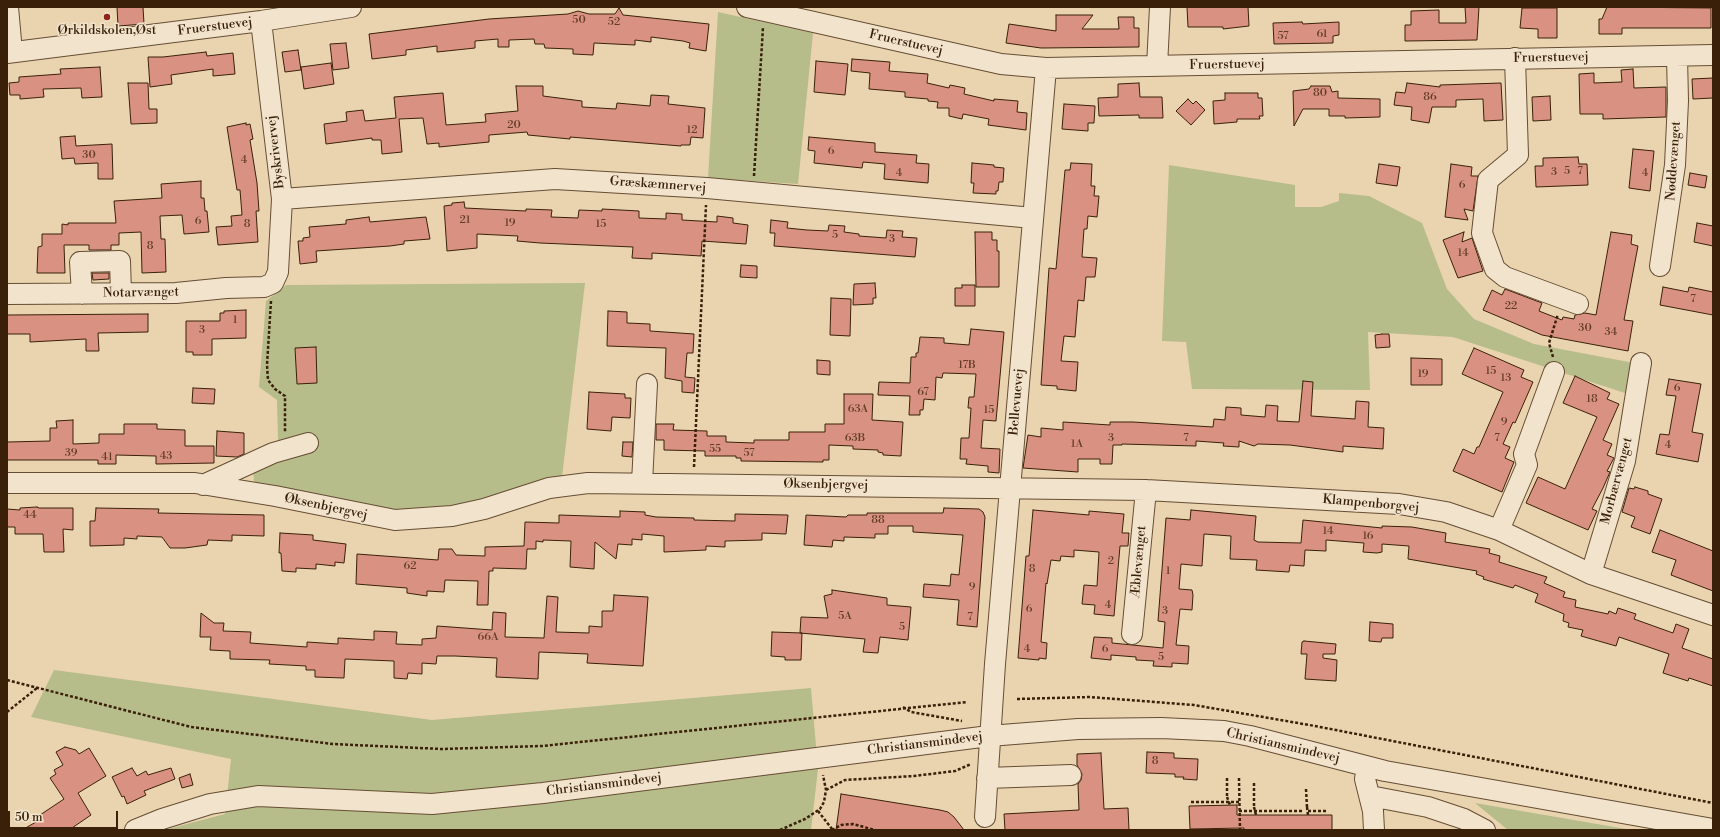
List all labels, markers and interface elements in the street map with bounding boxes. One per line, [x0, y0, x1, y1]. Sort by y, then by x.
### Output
marker: Ørkildskolen,Øst [102, 12, 112, 22]
house number: 50 [572, 13, 586, 27]
street label: Fruerstuevej [177, 15, 253, 39]
house number: 52 [608, 15, 620, 29]
place label: Ørkildskolen,Øst [58, 23, 156, 39]
street label: Fruerstuevej [868, 27, 944, 59]
house number: 61 [1316, 27, 1328, 41]
house number: 57 [1277, 29, 1289, 43]
street label: Fruerstuevej [1513, 50, 1589, 66]
street label: Fruerstuevej [1189, 57, 1265, 73]
house number: 80 [1313, 86, 1327, 100]
house number: 86 [1423, 90, 1437, 104]
street label: Byskrivervej [264, 114, 288, 190]
house number: 20 [507, 118, 521, 132]
street label: Nøddevænget [1663, 121, 1685, 201]
house number: 12 [686, 123, 698, 137]
house number: 6 [828, 144, 834, 158]
house number: 30 [82, 148, 96, 162]
house number: 4 [241, 153, 247, 167]
house number: 5 [1564, 164, 1570, 178]
house number: 7 [1577, 164, 1583, 178]
house number: 3 [1551, 165, 1557, 179]
house number: 4 [896, 166, 902, 180]
house number: 4 [1642, 166, 1648, 180]
street label: Græskæmnervej [609, 174, 707, 196]
house number: 6 [1459, 178, 1465, 192]
house number: 21 [459, 213, 471, 227]
house number: 6 [195, 214, 201, 228]
house number: 19 [504, 216, 516, 230]
house number: 8 [244, 217, 250, 231]
house number: 15 [596, 217, 606, 231]
house number: 5 [832, 228, 838, 242]
house number: 3 [889, 232, 895, 246]
house number: 8 [147, 239, 153, 253]
house number: 14 [1458, 246, 1468, 260]
street label: Notarvænget [103, 285, 179, 301]
house number: 7 [1690, 292, 1696, 306]
house number: 22 [1505, 299, 1517, 313]
house number: 1 [233, 313, 237, 327]
house number: 30 [1578, 321, 1592, 335]
house number: 3 [199, 323, 205, 337]
house number: 34 [1605, 325, 1617, 339]
house number: 17B [958, 358, 976, 372]
house number: 15 [1486, 364, 1496, 378]
house number: 19 [1417, 367, 1429, 381]
street label: Bellevuevej [1006, 368, 1028, 436]
house number: 13 [1501, 371, 1511, 385]
house number: 6 [1674, 381, 1680, 395]
house number: 67 [917, 385, 929, 399]
house number: 18 [1586, 392, 1598, 406]
house number: 63A [848, 402, 868, 416]
house number: 15 [984, 403, 994, 417]
house number: 9 [1501, 415, 1507, 429]
house number: 63B [845, 431, 865, 445]
house number: 3 [1108, 431, 1114, 445]
house number: 7 [1183, 431, 1189, 445]
house number: 7 [1494, 431, 1500, 445]
street label: Morbærvænget [1598, 436, 1636, 526]
house number: 1A [1071, 437, 1083, 451]
house number: 4 [1665, 438, 1671, 452]
house number: 55 [709, 442, 721, 456]
house number: 39 [65, 446, 77, 460]
house number: 57 [743, 446, 755, 460]
house number: 43 [160, 449, 172, 463]
house number: 41 [101, 450, 113, 464]
street label: Øksenbjergvej [784, 476, 868, 494]
street label: Øksenbjergvej [283, 491, 369, 523]
street label: Klampenborgvej [1322, 492, 1420, 516]
house number: 44 [23, 508, 37, 522]
house number: 88 [871, 513, 885, 527]
house number: 14 [1323, 524, 1333, 538]
street label: Æblevænget [1128, 525, 1150, 599]
house number: 16 [1362, 529, 1374, 543]
house number: 2 [1108, 554, 1114, 568]
house number: 62 [404, 559, 416, 573]
house number: 8 [1029, 562, 1035, 576]
house number: 1 [1166, 564, 1170, 578]
house number: 9 [969, 580, 975, 594]
house number: 4 [1105, 598, 1111, 612]
house number: 6 [1026, 602, 1032, 616]
house number: 3 [1162, 604, 1168, 618]
house number: 5A [838, 609, 852, 623]
house number: 7 [967, 610, 973, 624]
house number: 5 [899, 620, 905, 634]
house number: 66A [478, 630, 498, 644]
house number: 4 [1024, 642, 1030, 656]
house number: 6 [1102, 642, 1108, 656]
house number: 5 [1158, 650, 1164, 664]
street label: Christiansmindevej [1225, 725, 1341, 767]
street label: Christiansmindevej [866, 729, 984, 759]
house number: 8 [1152, 754, 1158, 768]
street label: Christiansmindevej [545, 770, 663, 800]
scale bar [10, 803, 120, 829]
text: 50 m [15, 810, 43, 825]

